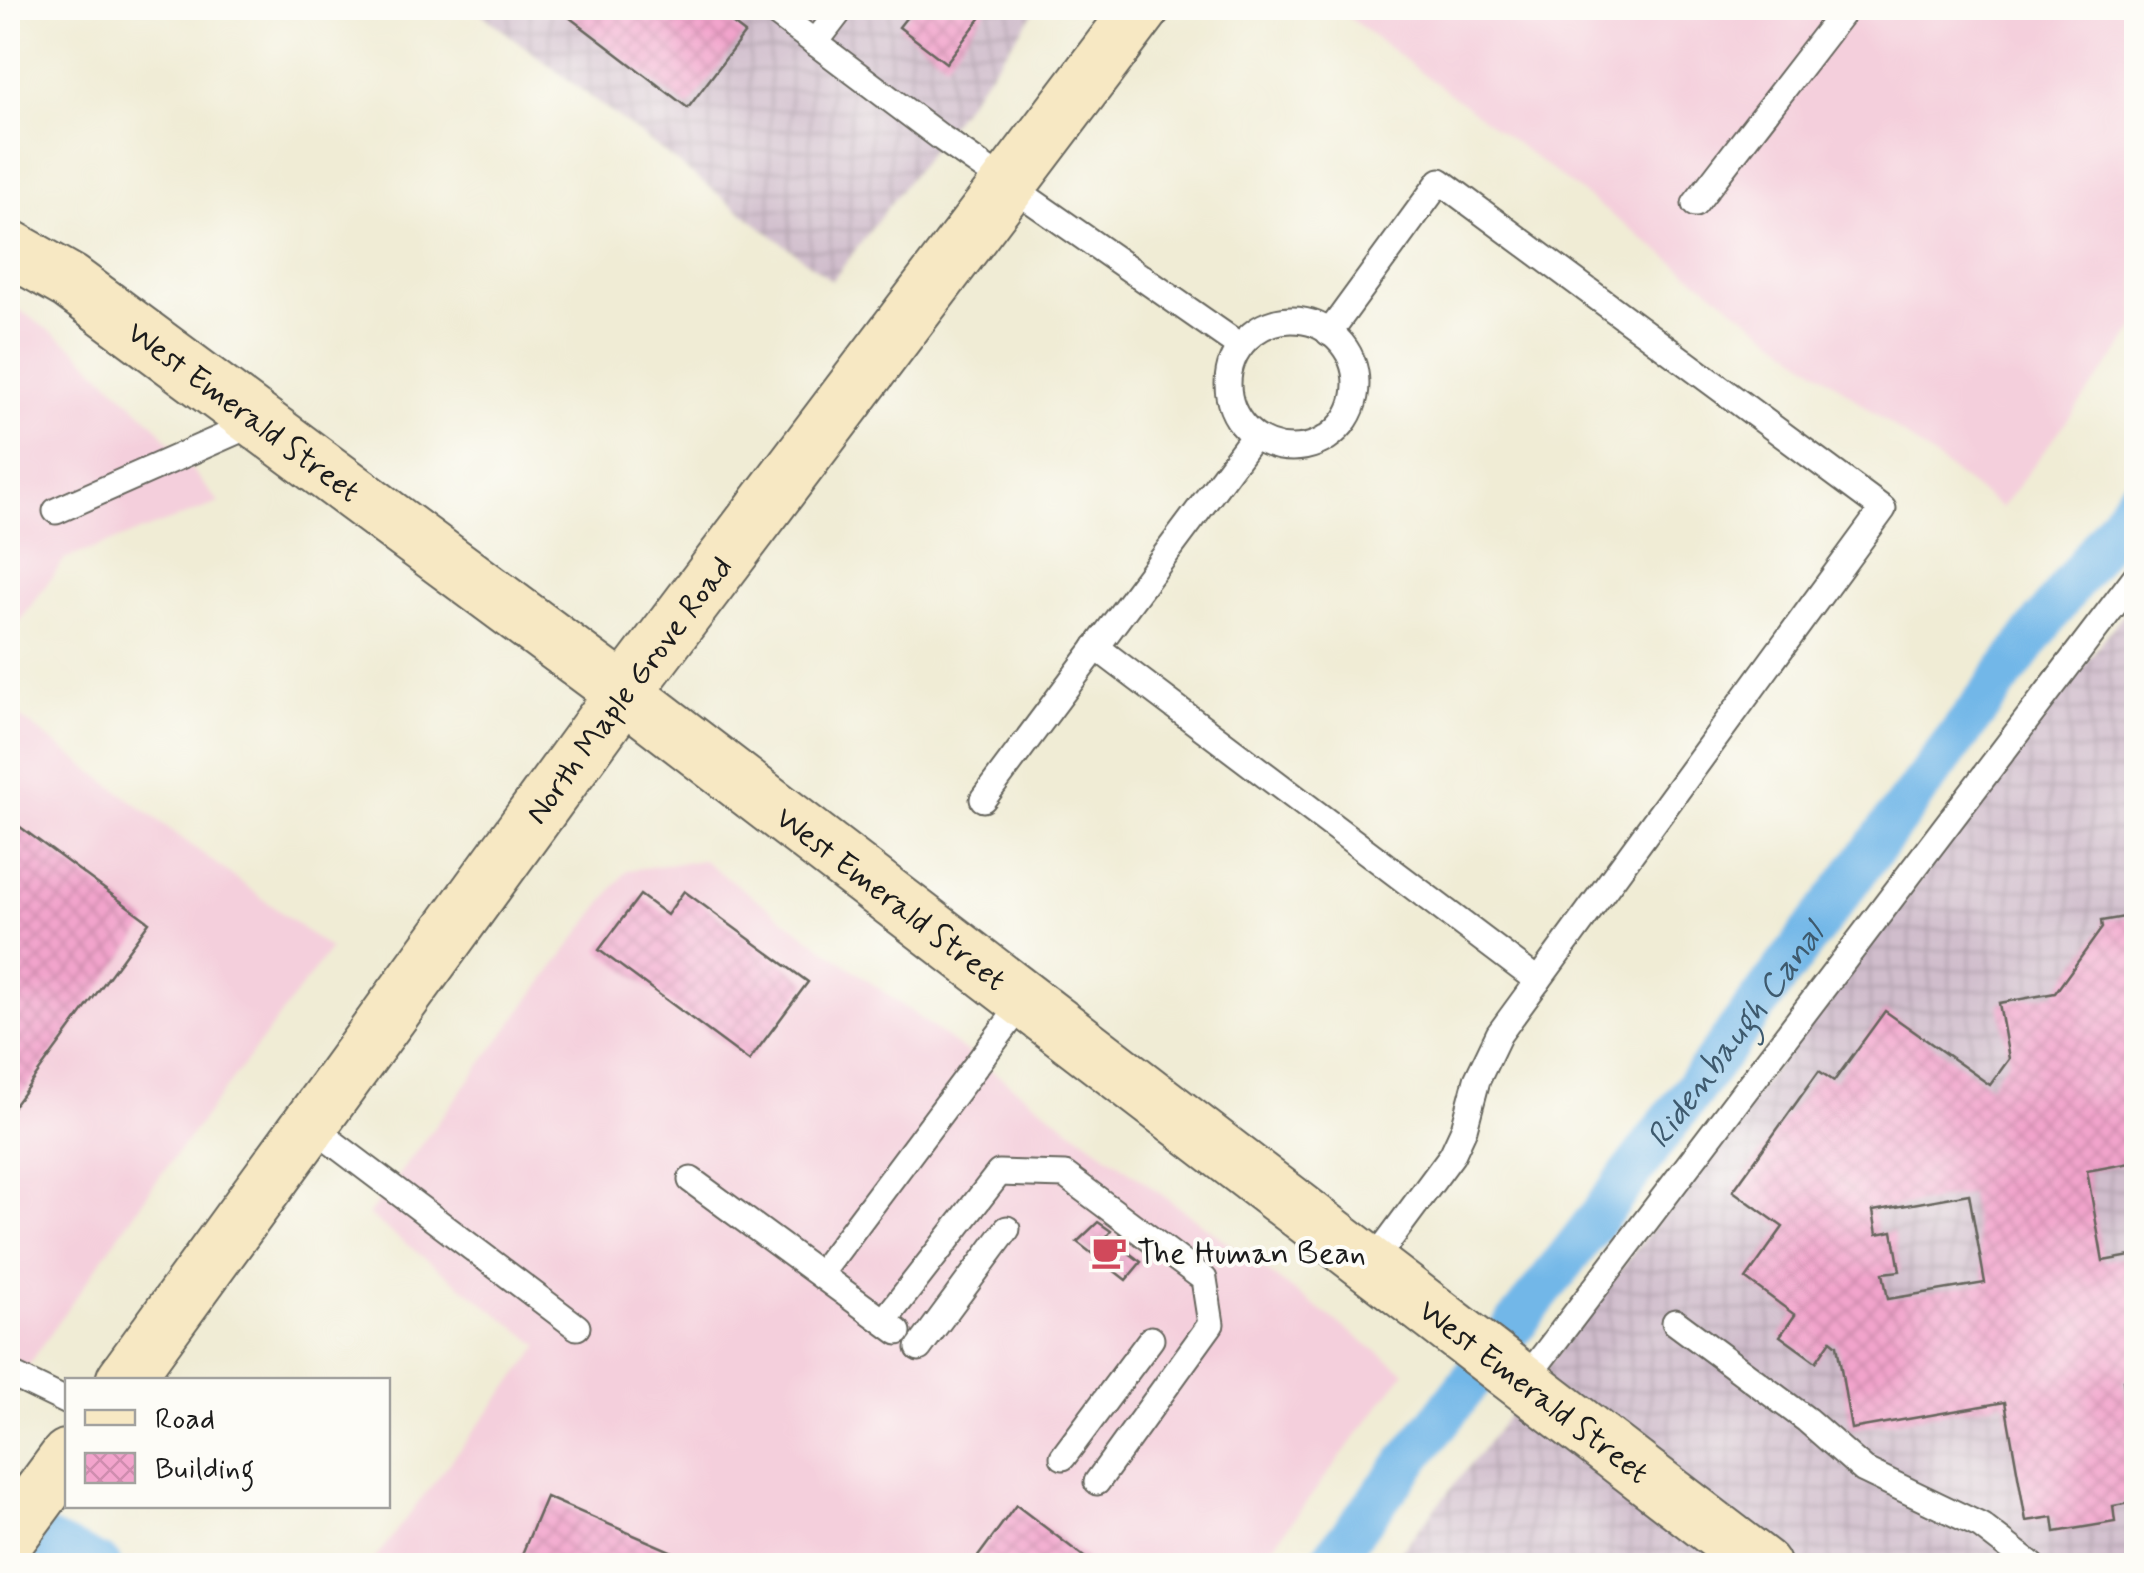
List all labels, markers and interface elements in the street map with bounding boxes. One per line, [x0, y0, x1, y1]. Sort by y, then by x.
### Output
street label: West Emerald Street [118, 312, 368, 513]
street label: North Maple Grove Road [517, 548, 743, 833]
street label: West Emerald Street [766, 798, 1014, 1002]
water label: Ridenbaugh Canal [1637, 910, 1838, 1158]
cafe icon: The Human Bean [1090, 1233, 1128, 1271]
place label: The Human Bean [1137, 1233, 1366, 1275]
street label: West Emerald Street [1409, 1290, 1657, 1494]
legend [65, 1378, 390, 1508]
text: Road [155, 1400, 215, 1439]
text: Building [155, 1450, 254, 1492]

